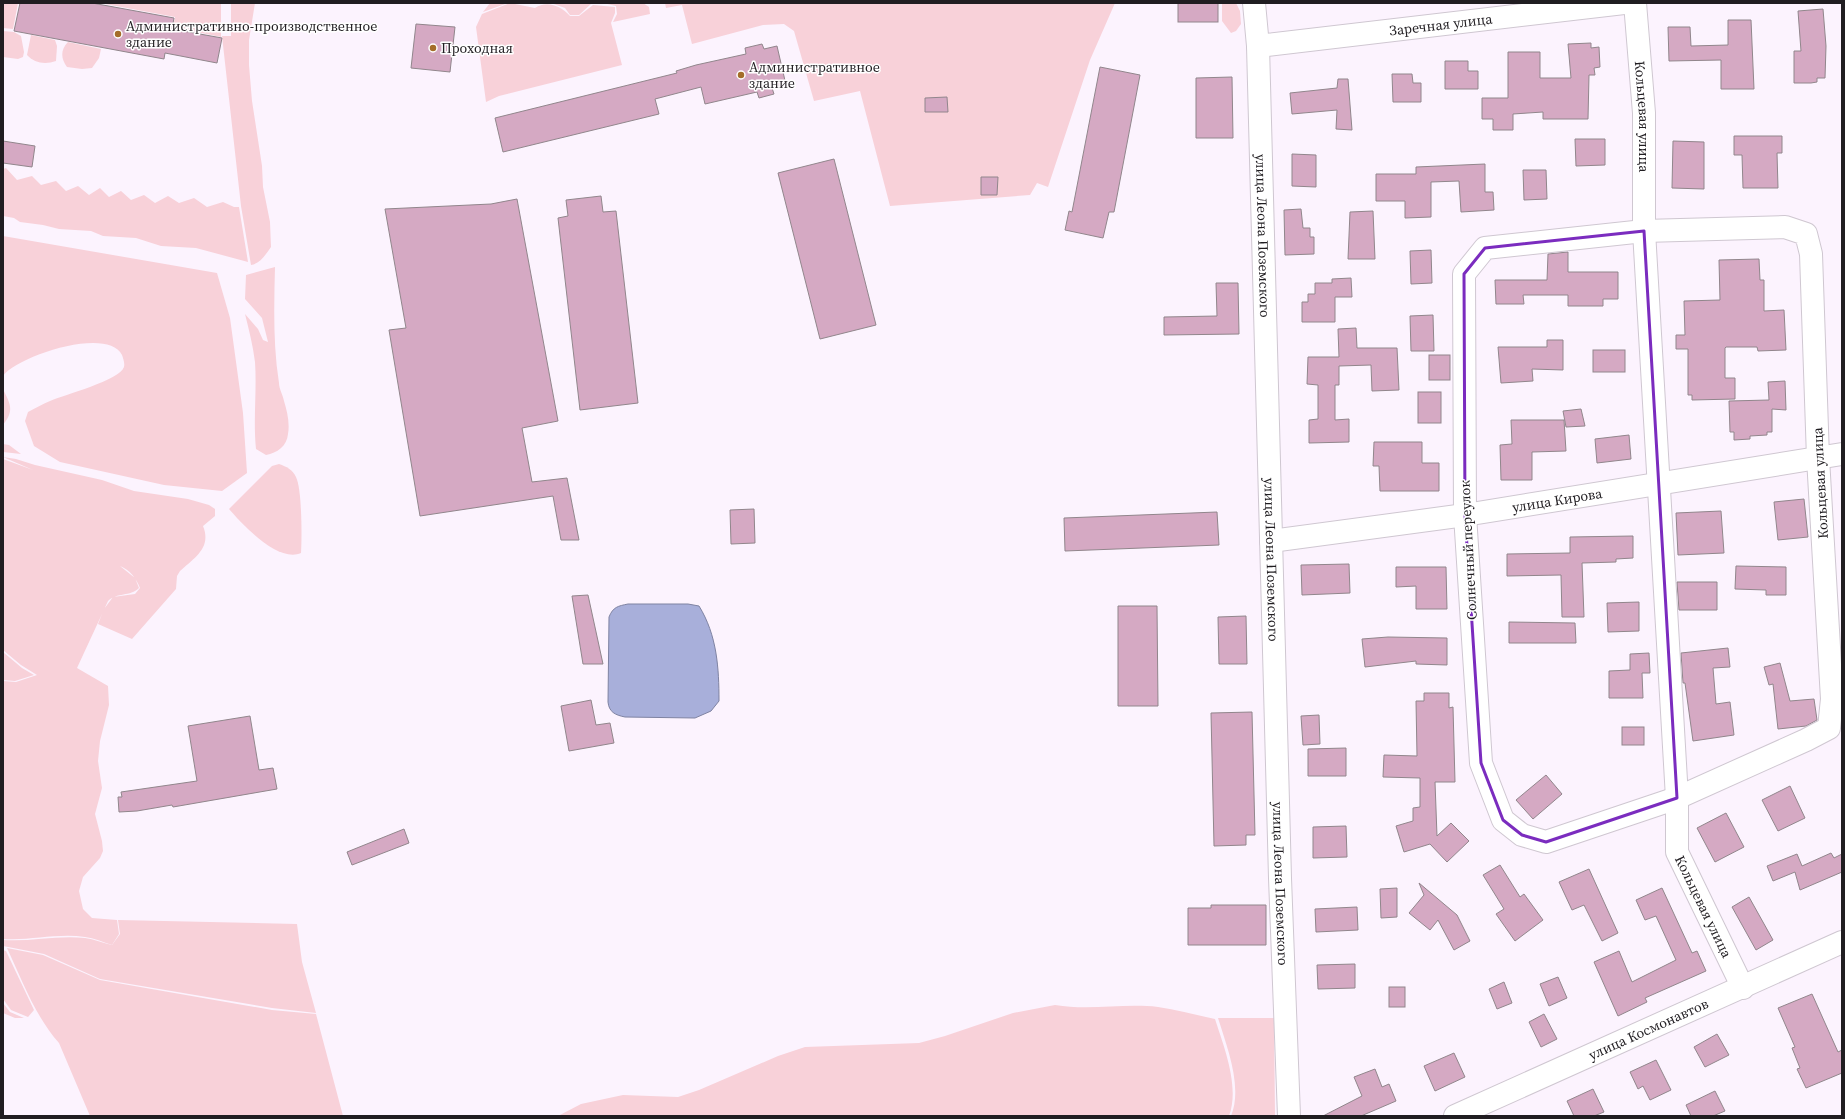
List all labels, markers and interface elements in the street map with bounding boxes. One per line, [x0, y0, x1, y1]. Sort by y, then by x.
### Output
street label: Заречная улица [1388, 8, 1494, 41]
place label: Административно-производственное здание [126, 16, 377, 52]
marker: Административно-производственное здание [113, 29, 123, 39]
place label: Проходная [441, 38, 513, 58]
marker: Проходная [428, 43, 438, 53]
place label: Административное здание [749, 57, 880, 93]
street label: Кольцевая улица [1630, 60, 1654, 173]
marker: Административное здание [736, 70, 746, 80]
street label: улица Леона Поземского [1251, 154, 1275, 318]
street label: Кольцевая улица [1807, 426, 1833, 539]
street label: улица Леона Поземского [1259, 477, 1284, 642]
street label: Солнечный переулок [1454, 479, 1482, 620]
street label: улица Кирова [1511, 483, 1604, 517]
street label: улица Леона Поземского [1268, 801, 1293, 966]
street label: Кольцевая улица [1670, 852, 1737, 962]
street label: улица Космонавтов [1585, 993, 1711, 1065]

